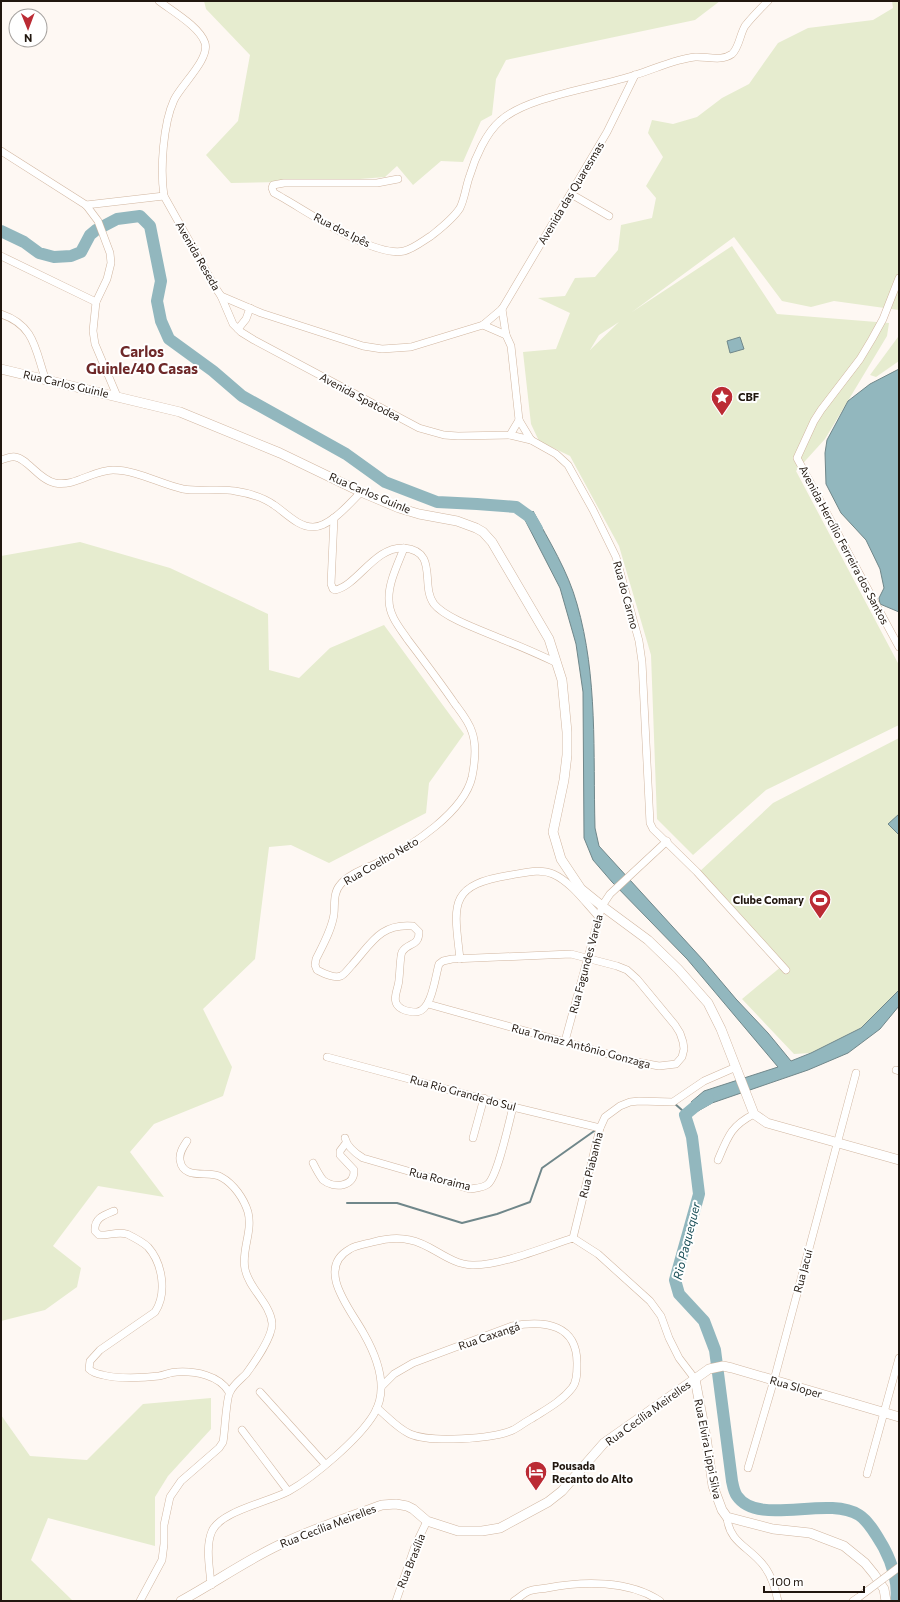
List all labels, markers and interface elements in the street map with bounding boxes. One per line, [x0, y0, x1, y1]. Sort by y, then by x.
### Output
north arrow [8, 8, 48, 48]
text: N [24, 32, 32, 45]
street label: Avenida das Quaresmas [535, 139, 606, 246]
street label: Rua dos Ipês [312, 210, 373, 249]
street label: Avenida Reseda [173, 219, 223, 293]
district label: Carlos Guinle/40 Casas [86, 342, 198, 377]
street label: Rua Carlos Guinle [22, 367, 110, 400]
street label: Avenida Spatodea [318, 370, 403, 423]
place icon: CBF [709, 384, 735, 417]
place label: CBF [738, 390, 759, 403]
street label: Avenida Hercílio Ferreira dos Santos [797, 463, 892, 626]
street label: Rua Carlos Guinle [327, 469, 413, 516]
street label: Rua do Carmo [611, 559, 642, 631]
street label: Rua Coelho Neto [341, 834, 421, 887]
sports icon: Clube Comary [807, 887, 833, 920]
place label: Clube Comary [733, 893, 804, 906]
street label: Rua Fagundes Varela [566, 913, 605, 1015]
street label: Rua Tomaz Antônio Gonzaga [510, 1021, 652, 1070]
street label: Rua Rio Grande do Sul [409, 1072, 518, 1113]
street label: Rua Piabanha [576, 1131, 605, 1199]
street label: Rua Roraima [408, 1165, 472, 1192]
water label: Rio Paquequer [670, 1199, 703, 1281]
street label: Rua Jacuí [790, 1246, 816, 1294]
street label: Rua Caxangá [456, 1319, 521, 1352]
street label: Rua Sloper [768, 1373, 824, 1400]
street label: Rua Cecília Meirelles [603, 1377, 693, 1448]
street label: Rua Elvira Lippi Silva [692, 1398, 725, 1500]
hotel icon: Pousada Recanto do Alto [523, 1459, 549, 1492]
place label: Pousada Recanto do Alto [552, 1459, 633, 1485]
street label: Rua Cecília Meirelles [278, 1501, 378, 1550]
street label: Rua Brasília [394, 1532, 427, 1590]
scale bar [764, 1568, 864, 1594]
text: 100 m [770, 1574, 804, 1588]

